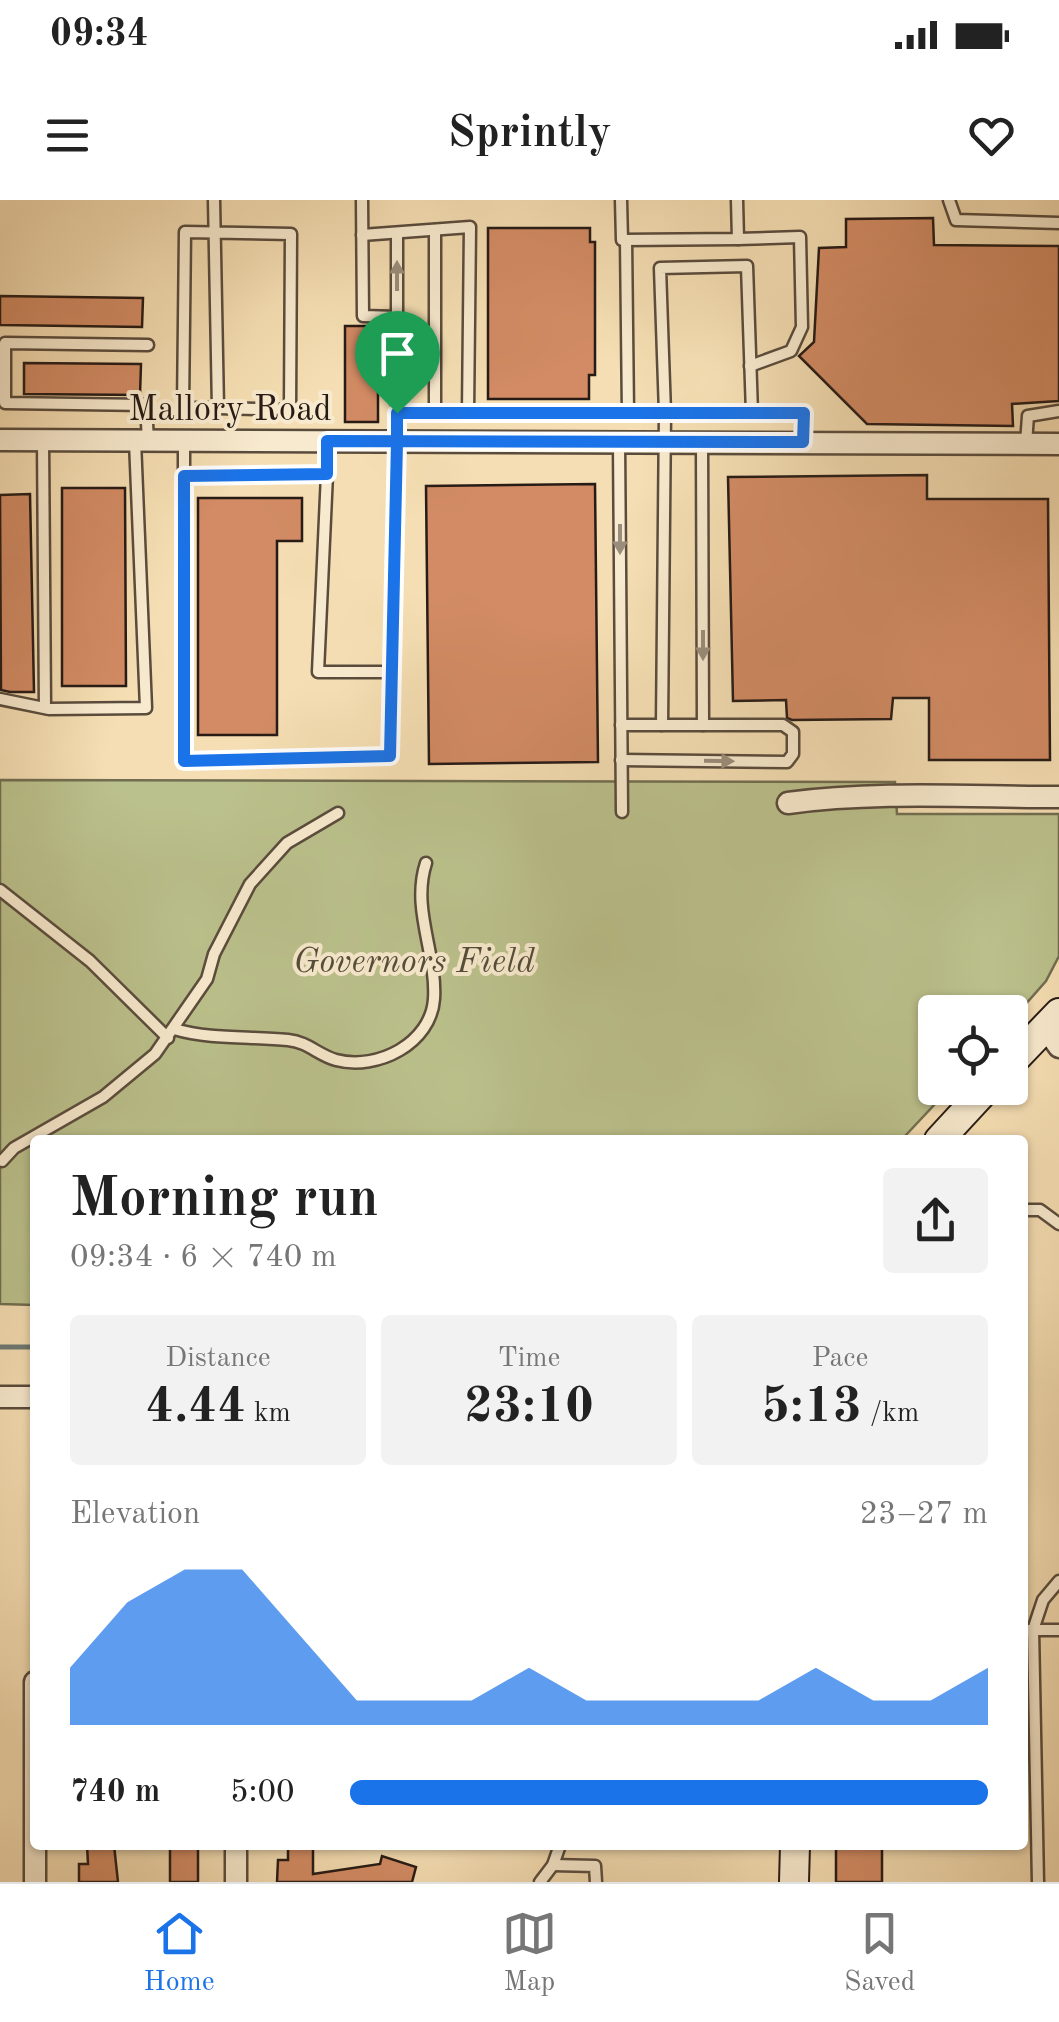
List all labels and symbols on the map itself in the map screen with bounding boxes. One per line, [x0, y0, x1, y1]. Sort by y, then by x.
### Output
one-way arrow [389, 259, 405, 291]
pin [355, 311, 440, 414]
street label: Mallory Road [128, 393, 332, 428]
one-way arrow [612, 524, 628, 556]
one-way arrow [695, 629, 711, 661]
one-way arrow [703, 753, 735, 769]
park label: Governors Field [293, 945, 535, 980]

